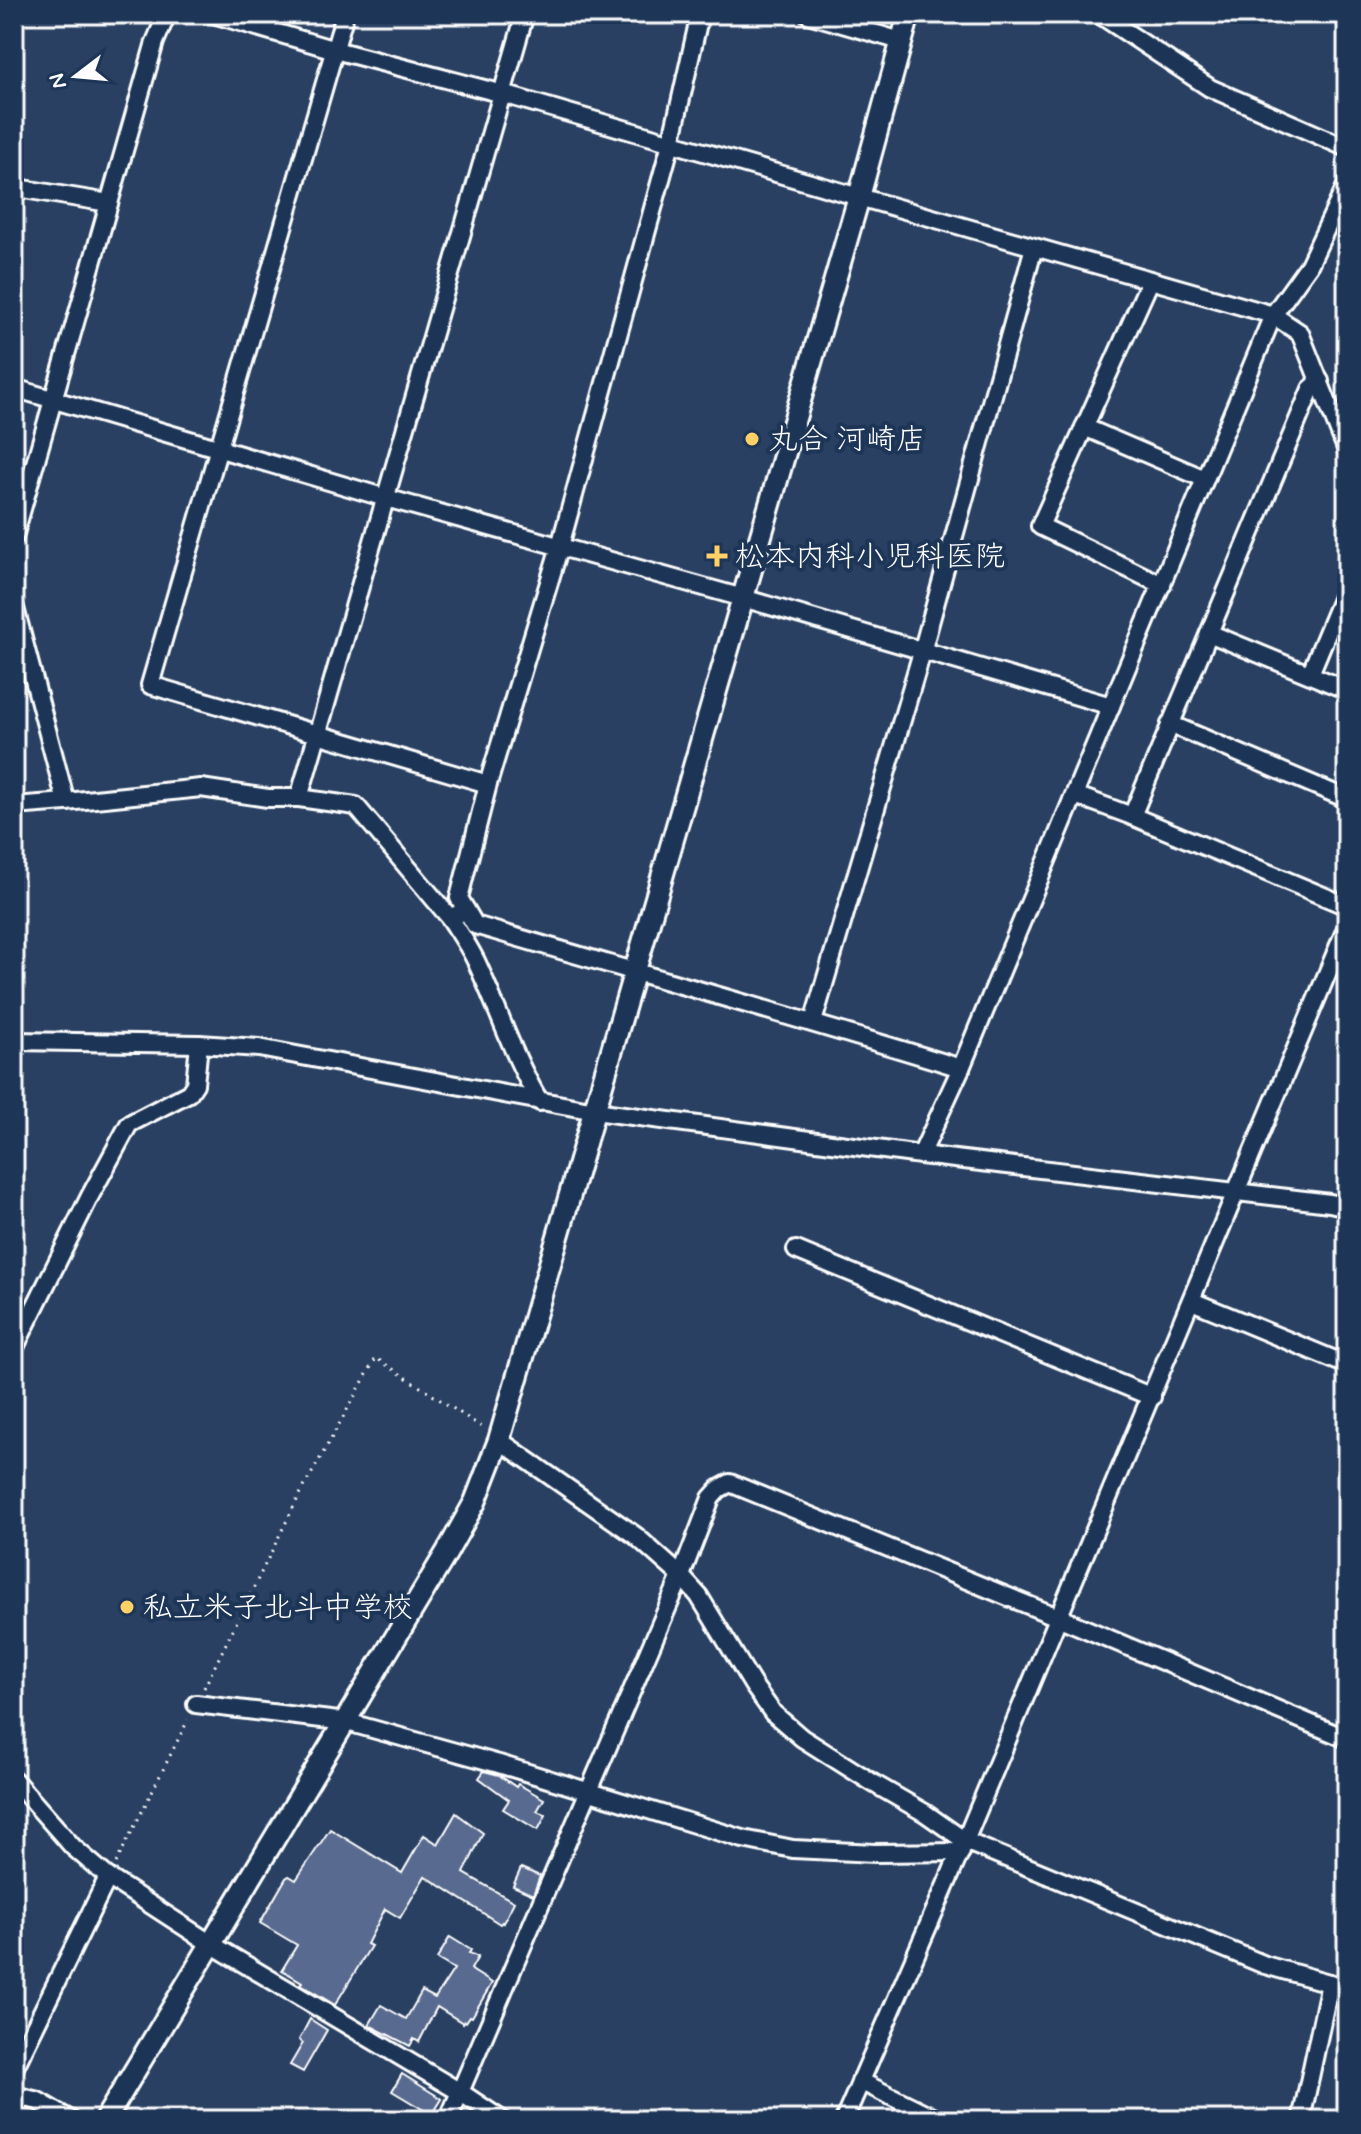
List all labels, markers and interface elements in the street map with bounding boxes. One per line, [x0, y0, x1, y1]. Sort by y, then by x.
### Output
north arrow [36, 36, 116, 116]
text: N [43, 70, 74, 92]
place label: 丸合 河崎店 [768, 421, 926, 460]
marker: 丸合 河崎店 [743, 430, 761, 448]
place label: 松本内科小児科医院 [735, 538, 1005, 577]
marker: 松本内科小児科医院 [706, 545, 728, 567]
place label: 私立米子北斗中学校 [143, 1589, 413, 1628]
marker: 私立米子北斗中学校 [118, 1598, 136, 1616]

